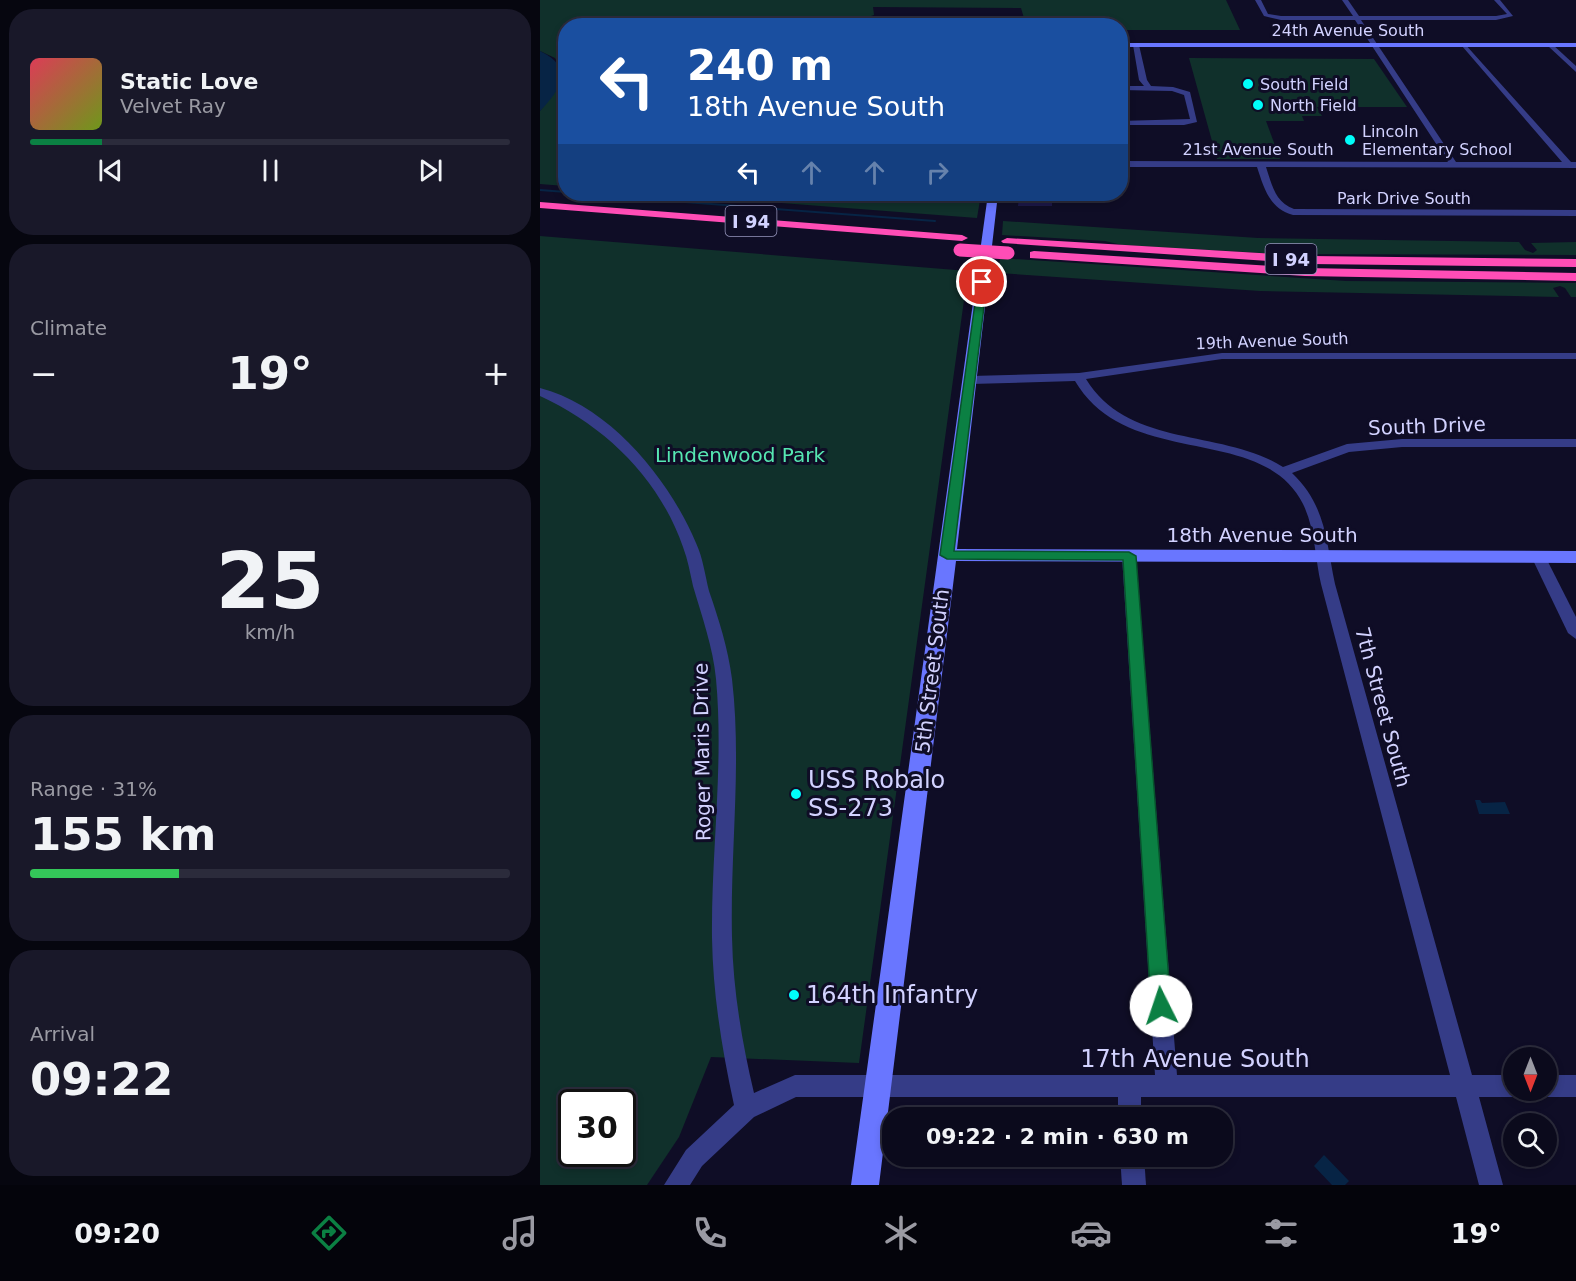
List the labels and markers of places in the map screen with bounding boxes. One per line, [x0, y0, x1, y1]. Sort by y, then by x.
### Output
place label: South Field [1260, 75, 1349, 94]
marker: South Field [1241, 77, 1255, 91]
place label: North Field [1270, 96, 1357, 115]
marker: North Field [1251, 98, 1265, 112]
place label: Lincoln Elementary School [1362, 122, 1512, 159]
marker: Lincoln Elementary School [1343, 133, 1357, 147]
pin [956, 256, 1007, 307]
place label: USS Robalo SS-273 [808, 766, 945, 822]
marker: USS Robalo SS-273 [789, 787, 803, 801]
place label: 164th Infantry [806, 981, 978, 1009]
marker: 164th Infantry [787, 988, 801, 1002]

